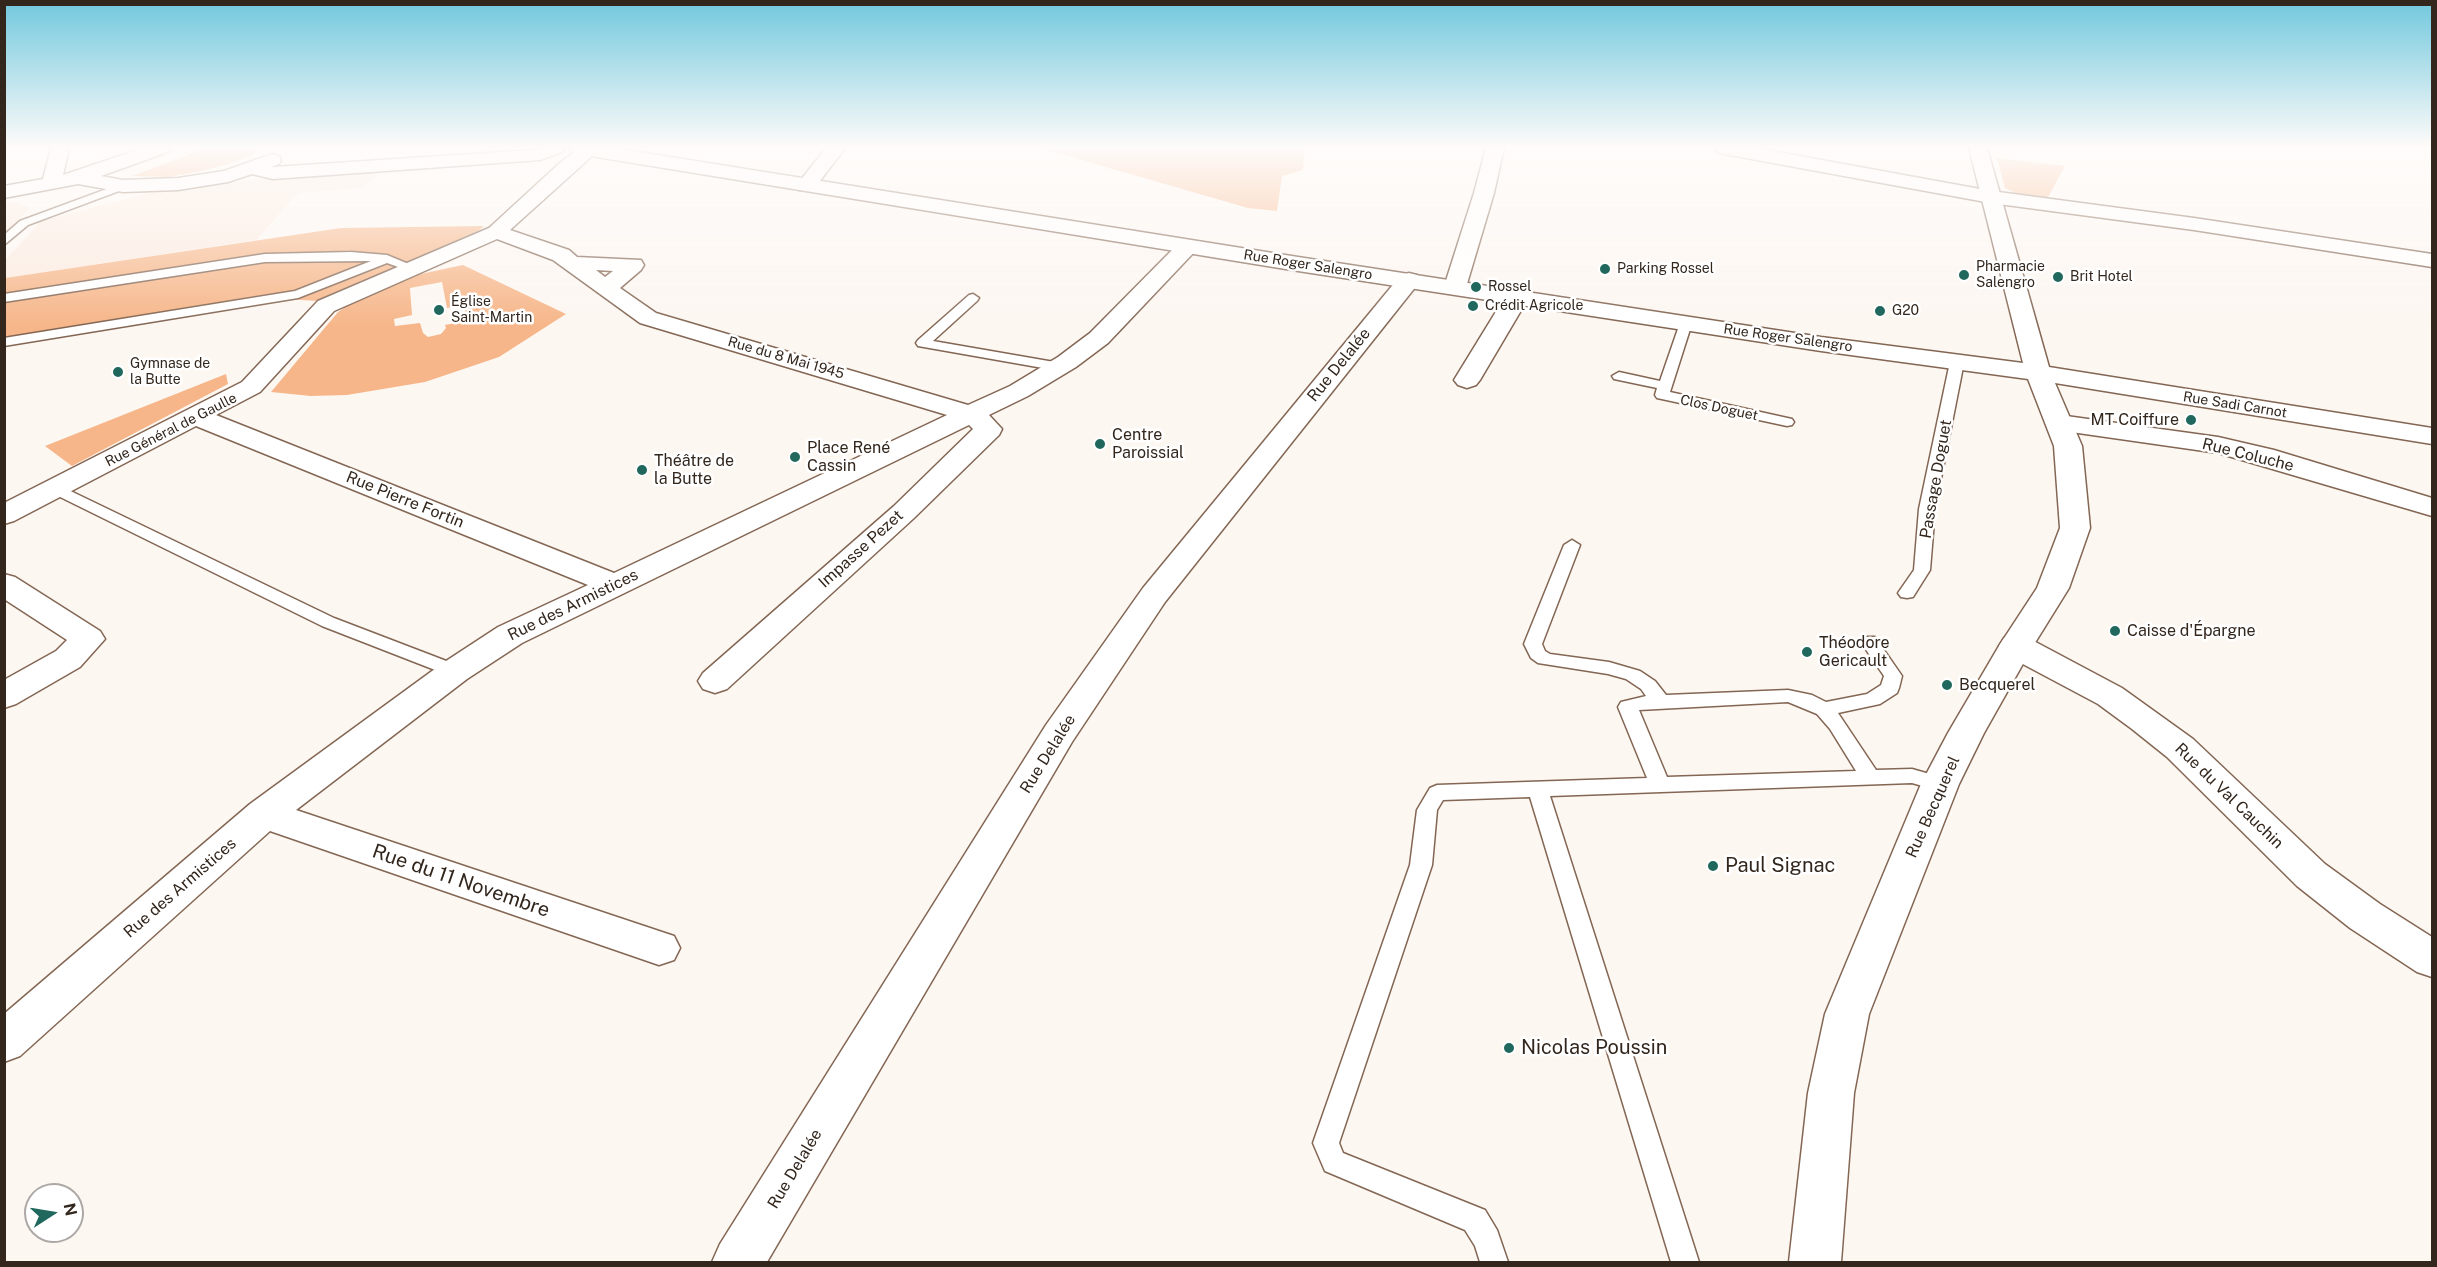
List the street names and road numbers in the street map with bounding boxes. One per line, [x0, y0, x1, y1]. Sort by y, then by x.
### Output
street label: Rue Roger Salengro [1242, 247, 1374, 283]
street label: Rue Roger Salengro [1722, 321, 1854, 355]
street label: Rue Delalée [1303, 324, 1375, 406]
street label: Rue du 8 Mai 1945 [726, 333, 846, 383]
street label: Rue Sadi Carnot [2182, 388, 2288, 422]
street label: Rue Général de Gaulle [102, 390, 240, 470]
street label: Clos Doguet [1679, 392, 1759, 424]
street label: Passage Doguet [1916, 418, 1956, 540]
street label: Rue Coluche [2200, 434, 2296, 476]
street label: Rue Pierre Fortin [343, 468, 467, 532]
street label: Impasse Pezet [815, 506, 907, 592]
street label: Rue des Armistices [505, 565, 641, 645]
street label: Rue Delalée [1016, 711, 1080, 797]
street label: Rue du Val Cauchin [2171, 739, 2287, 853]
street label: Rue Becquerel [1902, 753, 1964, 861]
street label: Rue des Armistices [120, 834, 240, 942]
street label: Rue du 11 Novembre [369, 839, 553, 923]
street label: Rue Delalée [764, 1126, 826, 1212]

